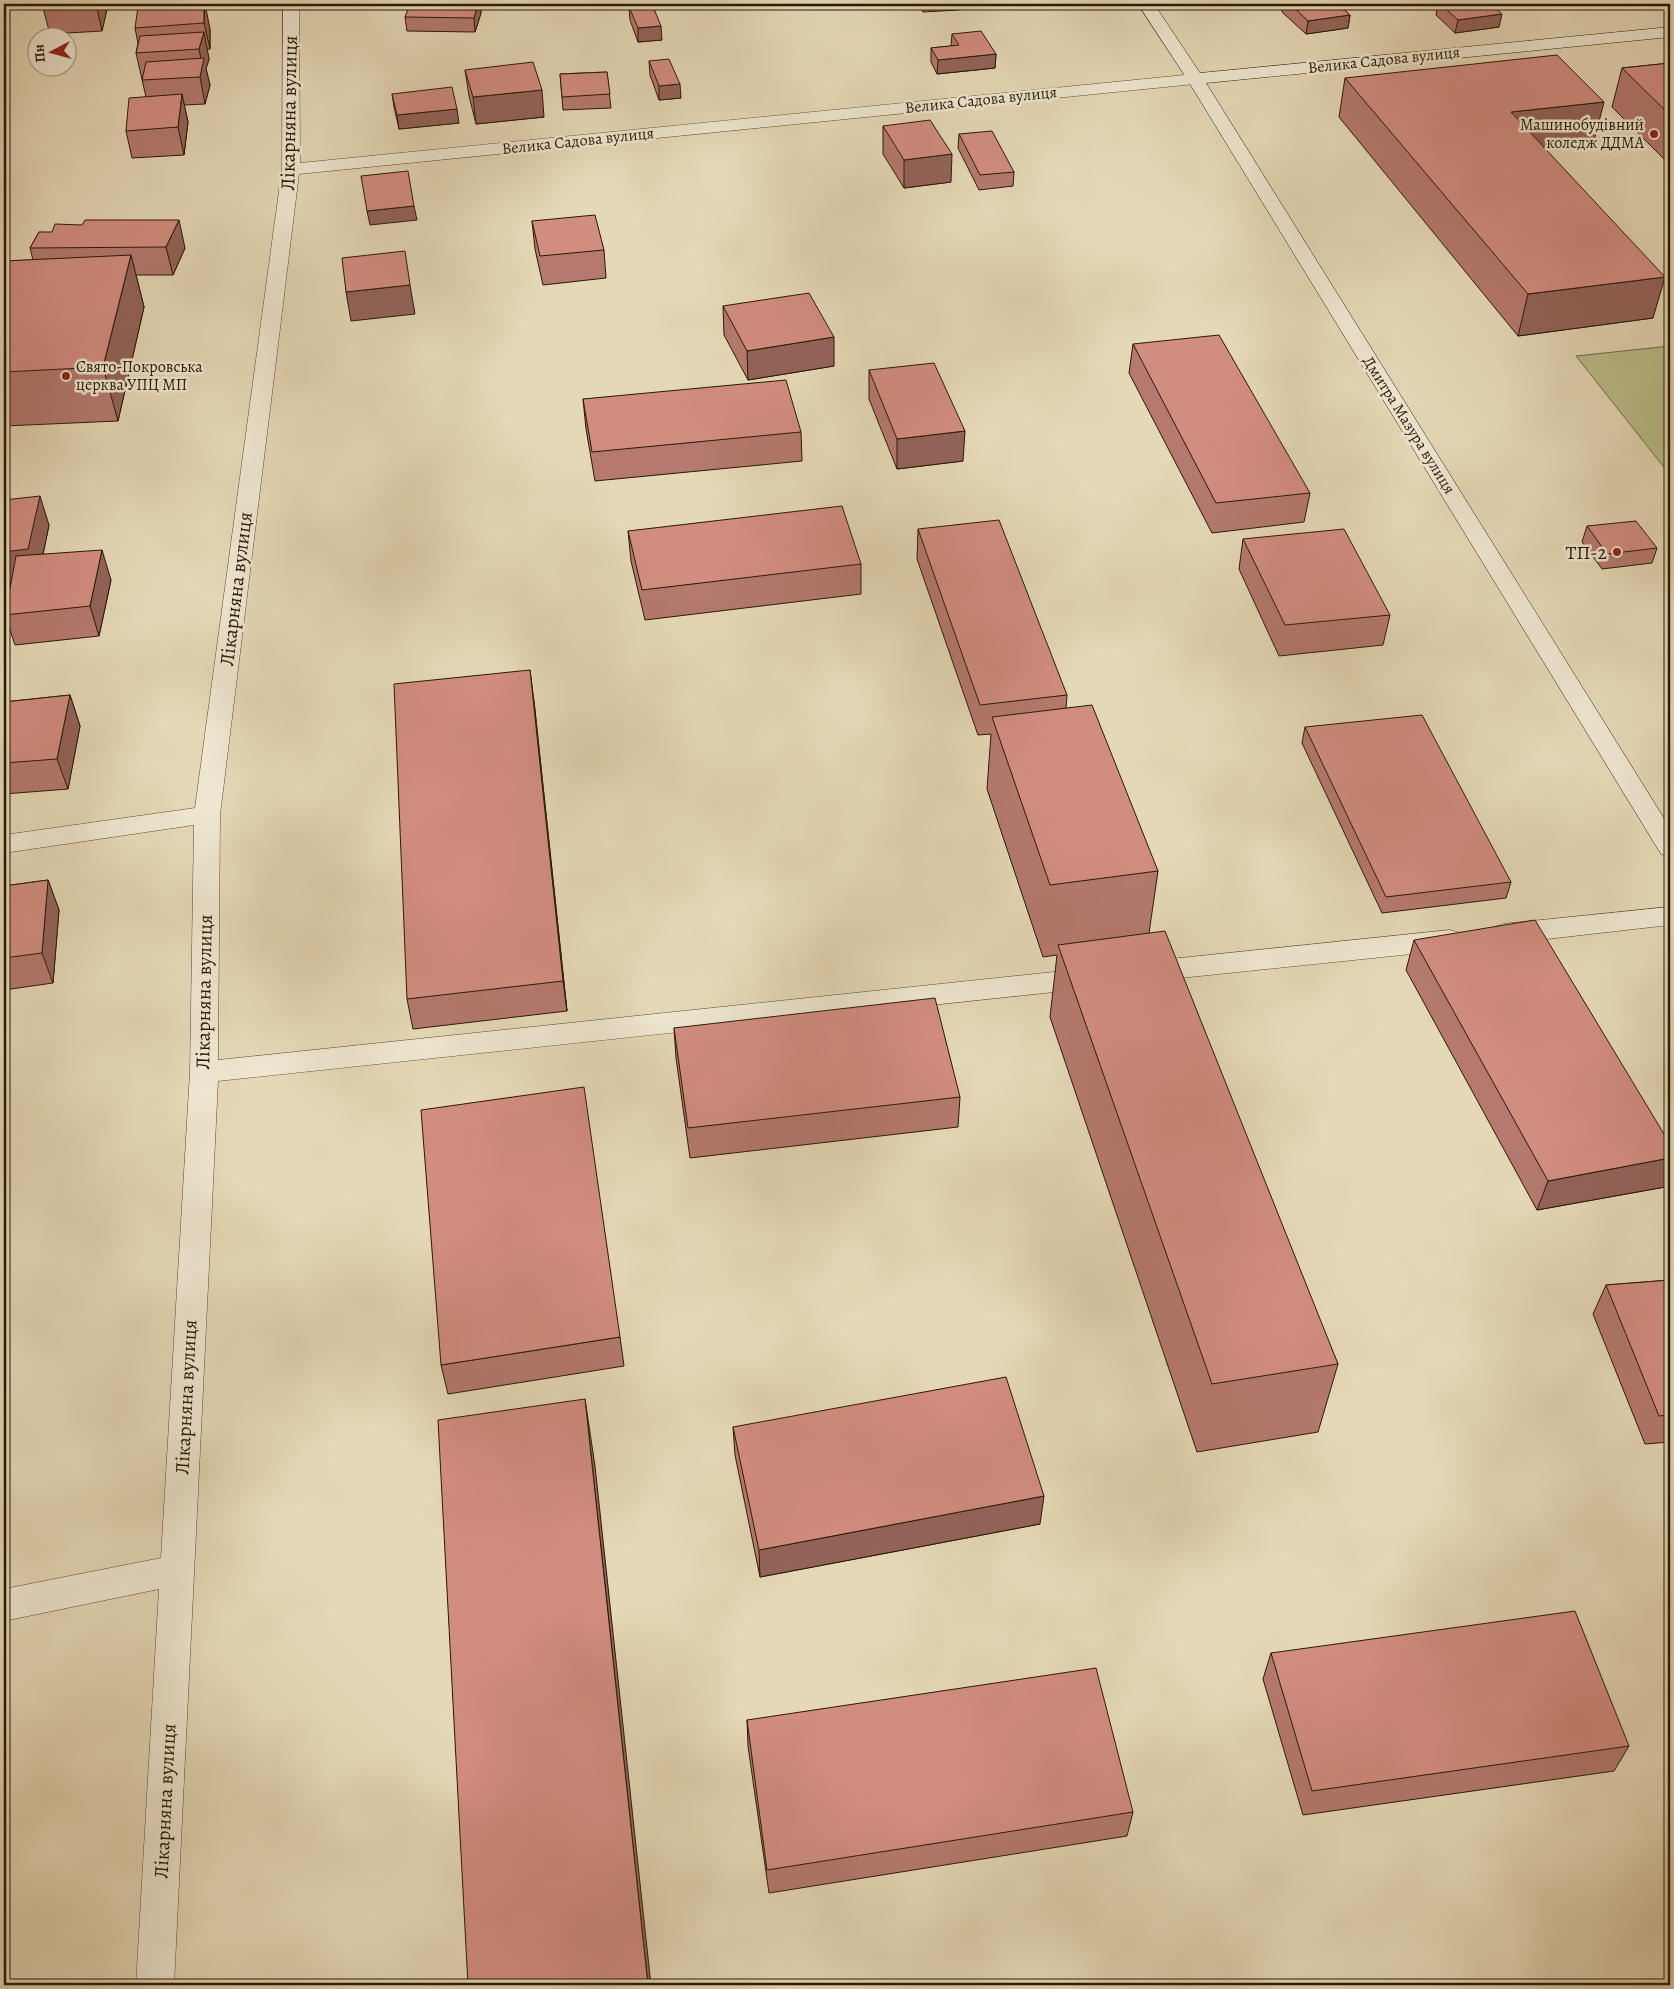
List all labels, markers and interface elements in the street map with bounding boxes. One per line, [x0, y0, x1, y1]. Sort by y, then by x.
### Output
north arrow [28, 28, 78, 78]
street label: Лікарняна вулиця [274, 35, 304, 191]
street label: Велика Садова вулиця [1307, 41, 1461, 79]
text: Пн [29, 43, 50, 63]
street label: Велика Садова вулиця [904, 81, 1058, 119]
place label: Машинобудівний коледж ДДМА [1520, 114, 1645, 154]
street label: Велика Садова вулиця [501, 122, 655, 160]
marker: Машинобудівний коледж ДДМА [1648, 128, 1660, 140]
street label: Дмитра Мазура вулиця [1358, 352, 1461, 498]
place label: Свято-Покровська церква УПЦ МП [76, 356, 203, 396]
marker: Свято-Покровська церква УПЦ МП [60, 370, 72, 382]
street label: Лікарняна вулиця [213, 510, 259, 668]
place label: ТП-2 [1565, 539, 1607, 566]
marker: ТП-2 [1611, 546, 1623, 558]
street label: Лікарняна вулиця [189, 914, 219, 1070]
street label: Лікарняна вулиця [168, 1319, 204, 1475]
street label: Лікарняна вулиця [147, 1723, 183, 1879]

